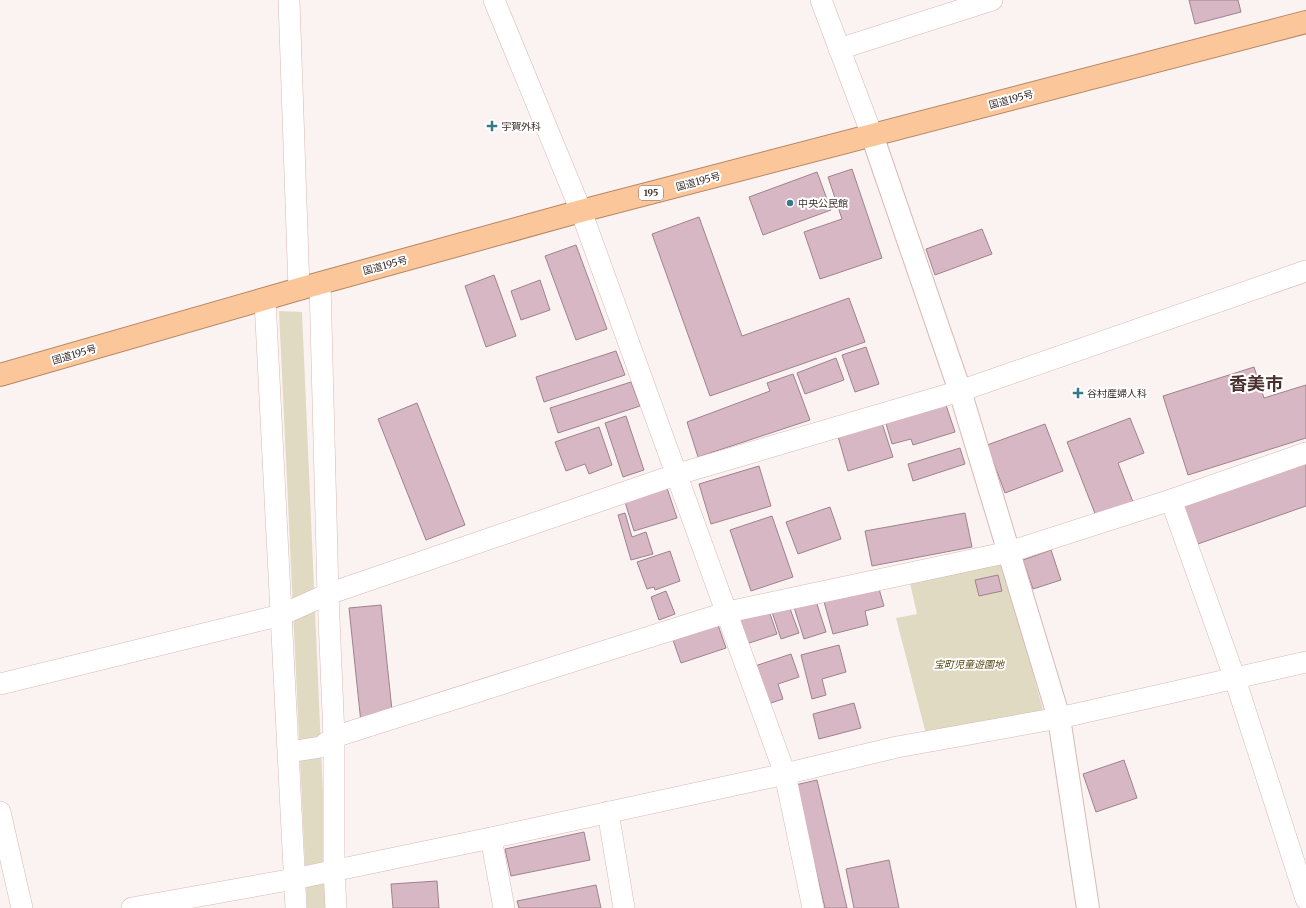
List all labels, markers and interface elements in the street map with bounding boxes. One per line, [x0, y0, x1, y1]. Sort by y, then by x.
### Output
street label: 国道195号 [987, 87, 1035, 112]
marker: 宇賀外科 [486, 120, 498, 132]
place label: 宇賀外科 [501, 120, 541, 133]
street label: 国道195号 [674, 169, 722, 194]
road number: 195 [639, 186, 663, 200]
place label: 中央公民館 [798, 197, 848, 210]
marker: 中央公民館 [785, 198, 795, 208]
street label: 国道195号 [361, 253, 409, 278]
street label: 国道195号 [50, 342, 98, 367]
district label: 香美市 [1229, 372, 1283, 395]
marker: 谷村産婦人科 [1072, 387, 1084, 399]
place label: 谷村産婦人科 [1087, 387, 1147, 400]
park label: 宝町児童遊園地 [934, 658, 1005, 671]

